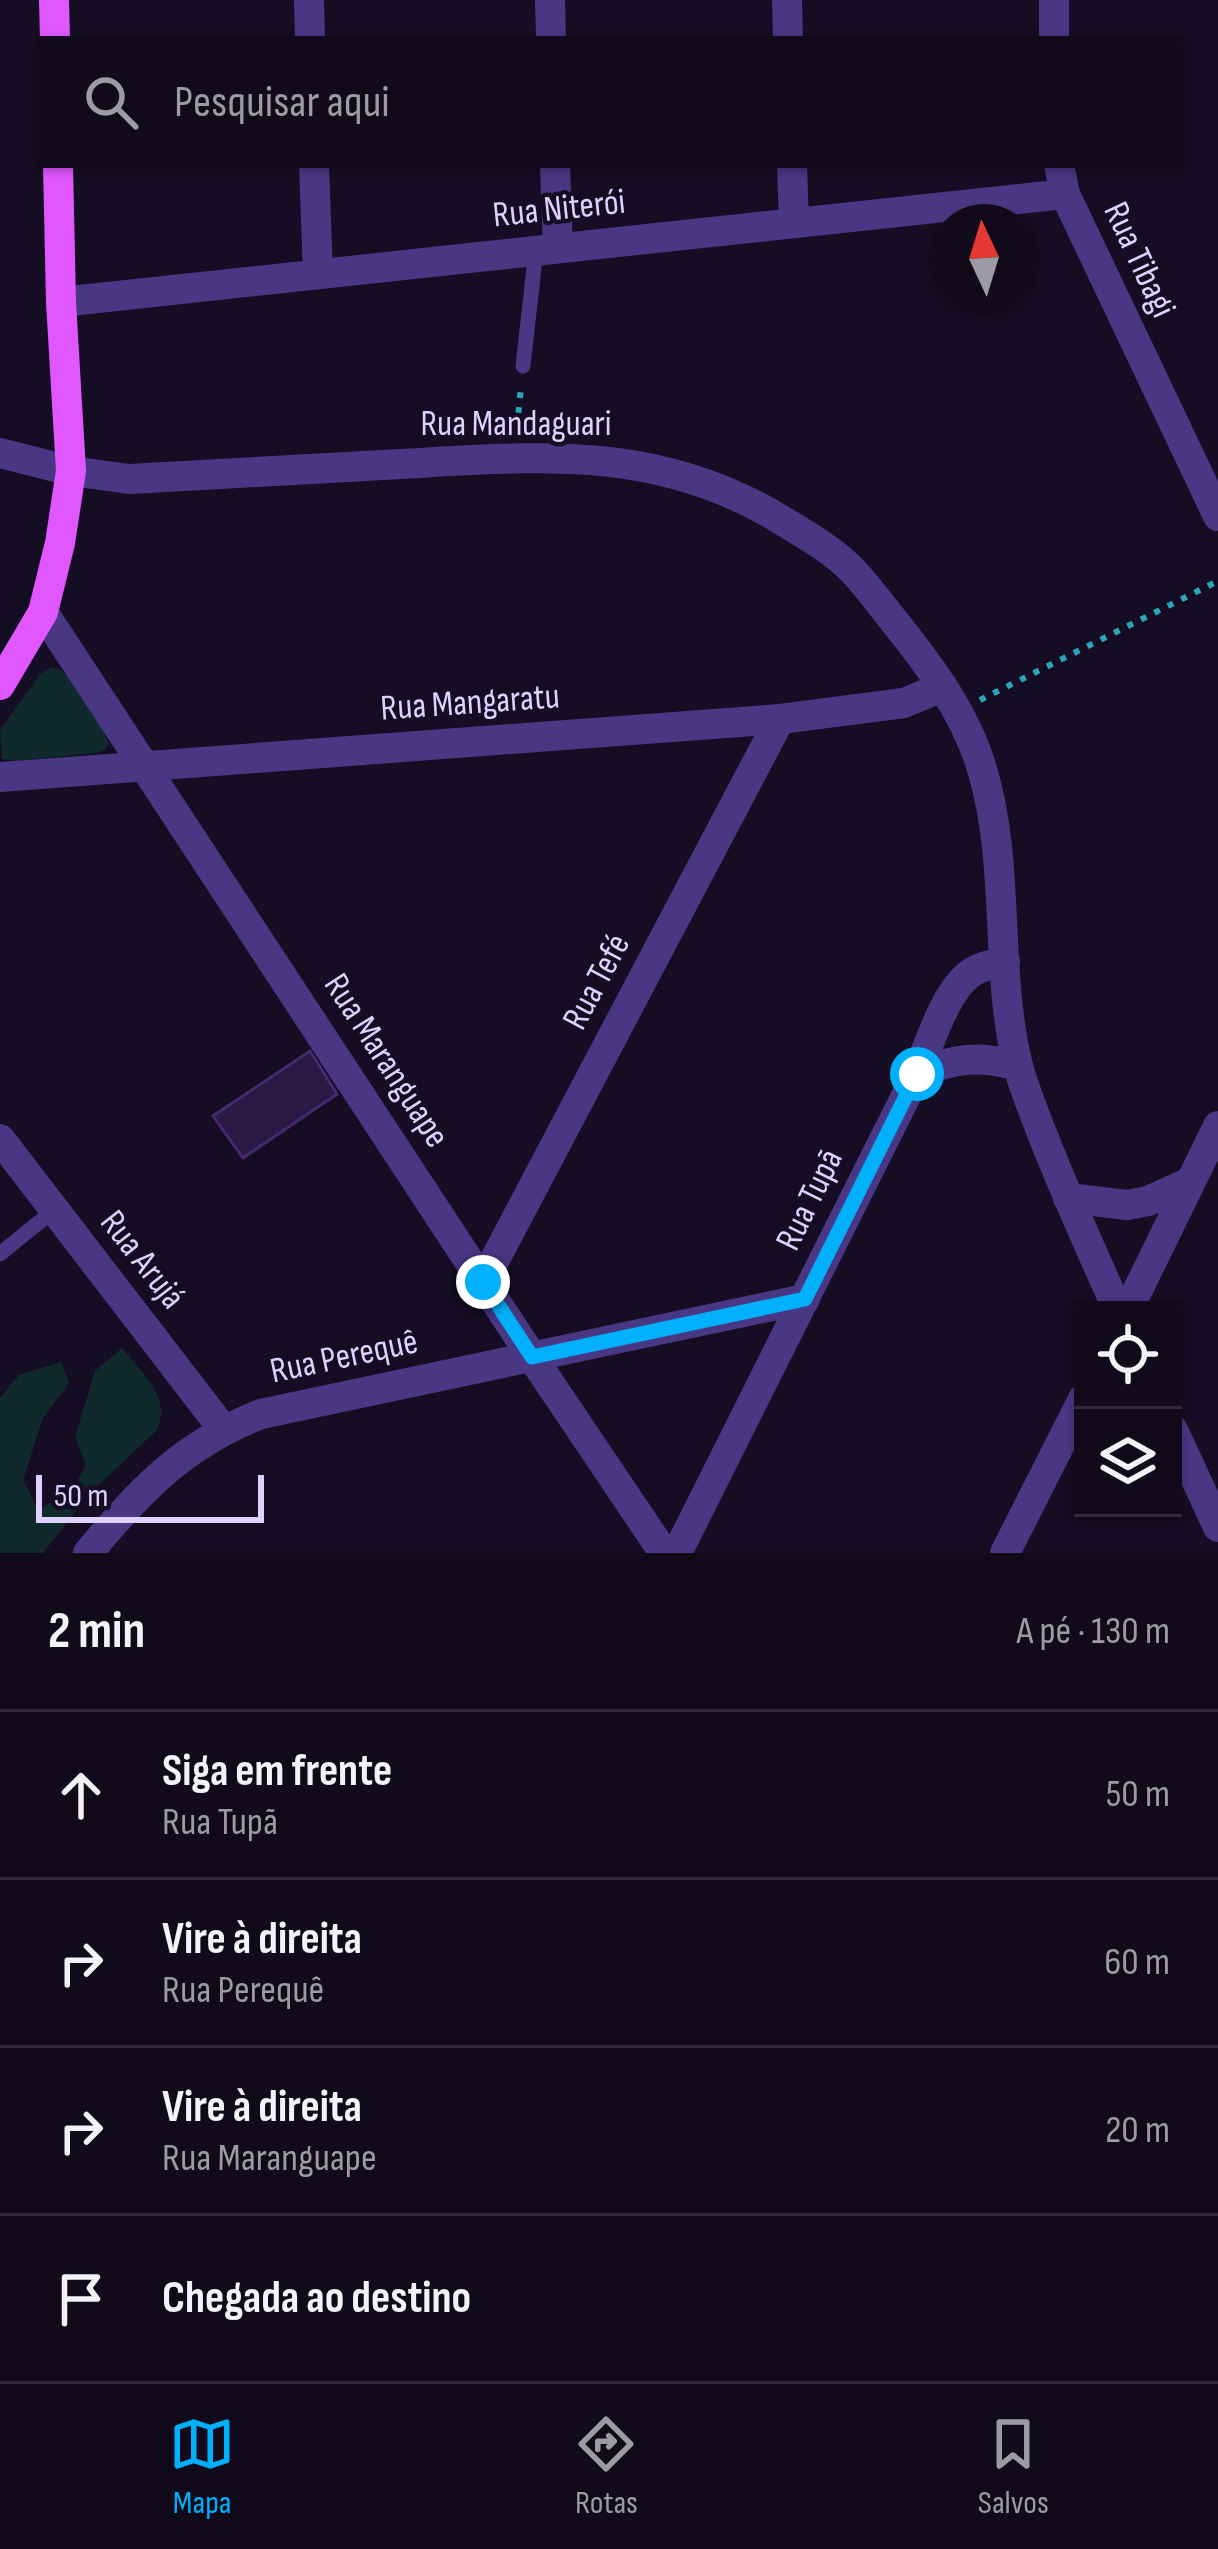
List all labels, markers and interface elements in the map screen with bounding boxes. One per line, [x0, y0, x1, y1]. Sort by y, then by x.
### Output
search box [36, 36, 1182, 168]
icon: search [78, 69, 144, 135]
text: Pesquisar aqui [174, 75, 390, 130]
street label: Rua Niterói [491, 181, 627, 237]
street label: Rua Tibagi [1094, 195, 1184, 325]
north arrow [930, 204, 1038, 312]
street label: Rua Mandaguari [420, 403, 612, 446]
street label: Rua Mangaratu [379, 675, 561, 731]
street label: Rua Tefé [554, 927, 640, 1037]
street label: Rua Maranguape [314, 966, 458, 1156]
route start [890, 1047, 944, 1101]
street label: Rua Tupã [767, 1142, 853, 1258]
street label: Rua Arujá [90, 1202, 194, 1318]
route end [456, 1255, 510, 1309]
map controls [1074, 1301, 1182, 1517]
button: locate [1074, 1301, 1182, 1409]
street label: Rua Perequê [266, 1320, 422, 1394]
button: layers [1074, 1409, 1182, 1517]
scale bar [36, 1469, 264, 1522]
text: 50 m [54, 1476, 108, 1516]
text: 2 min [48, 1601, 145, 1662]
text: A pé · 130 m [1016, 1608, 1170, 1655]
text: Siga em frente [162, 1744, 392, 1799]
icon: ahead [48, 1762, 114, 1828]
text: 50 m [1106, 1771, 1170, 1818]
text: Rua Tupã [162, 1799, 278, 1846]
text: Vire à direita [162, 1912, 362, 1967]
icon: right [48, 1930, 114, 1996]
text: 60 m [1104, 1939, 1170, 1986]
text: Rua Perequê [162, 1967, 324, 2014]
text: Vire à direita [162, 2080, 362, 2135]
icon: right [48, 2098, 114, 2164]
text: 20 m [1105, 2107, 1170, 2154]
text: Rua Maranguape [162, 2135, 377, 2182]
icon: arrive [48, 2266, 114, 2332]
text: Chegada ao destino [162, 2271, 471, 2326]
tab: Mapa [169, 2411, 235, 2523]
tab: Rotas [573, 2411, 639, 2523]
tab: Salvos [978, 2411, 1049, 2523]

